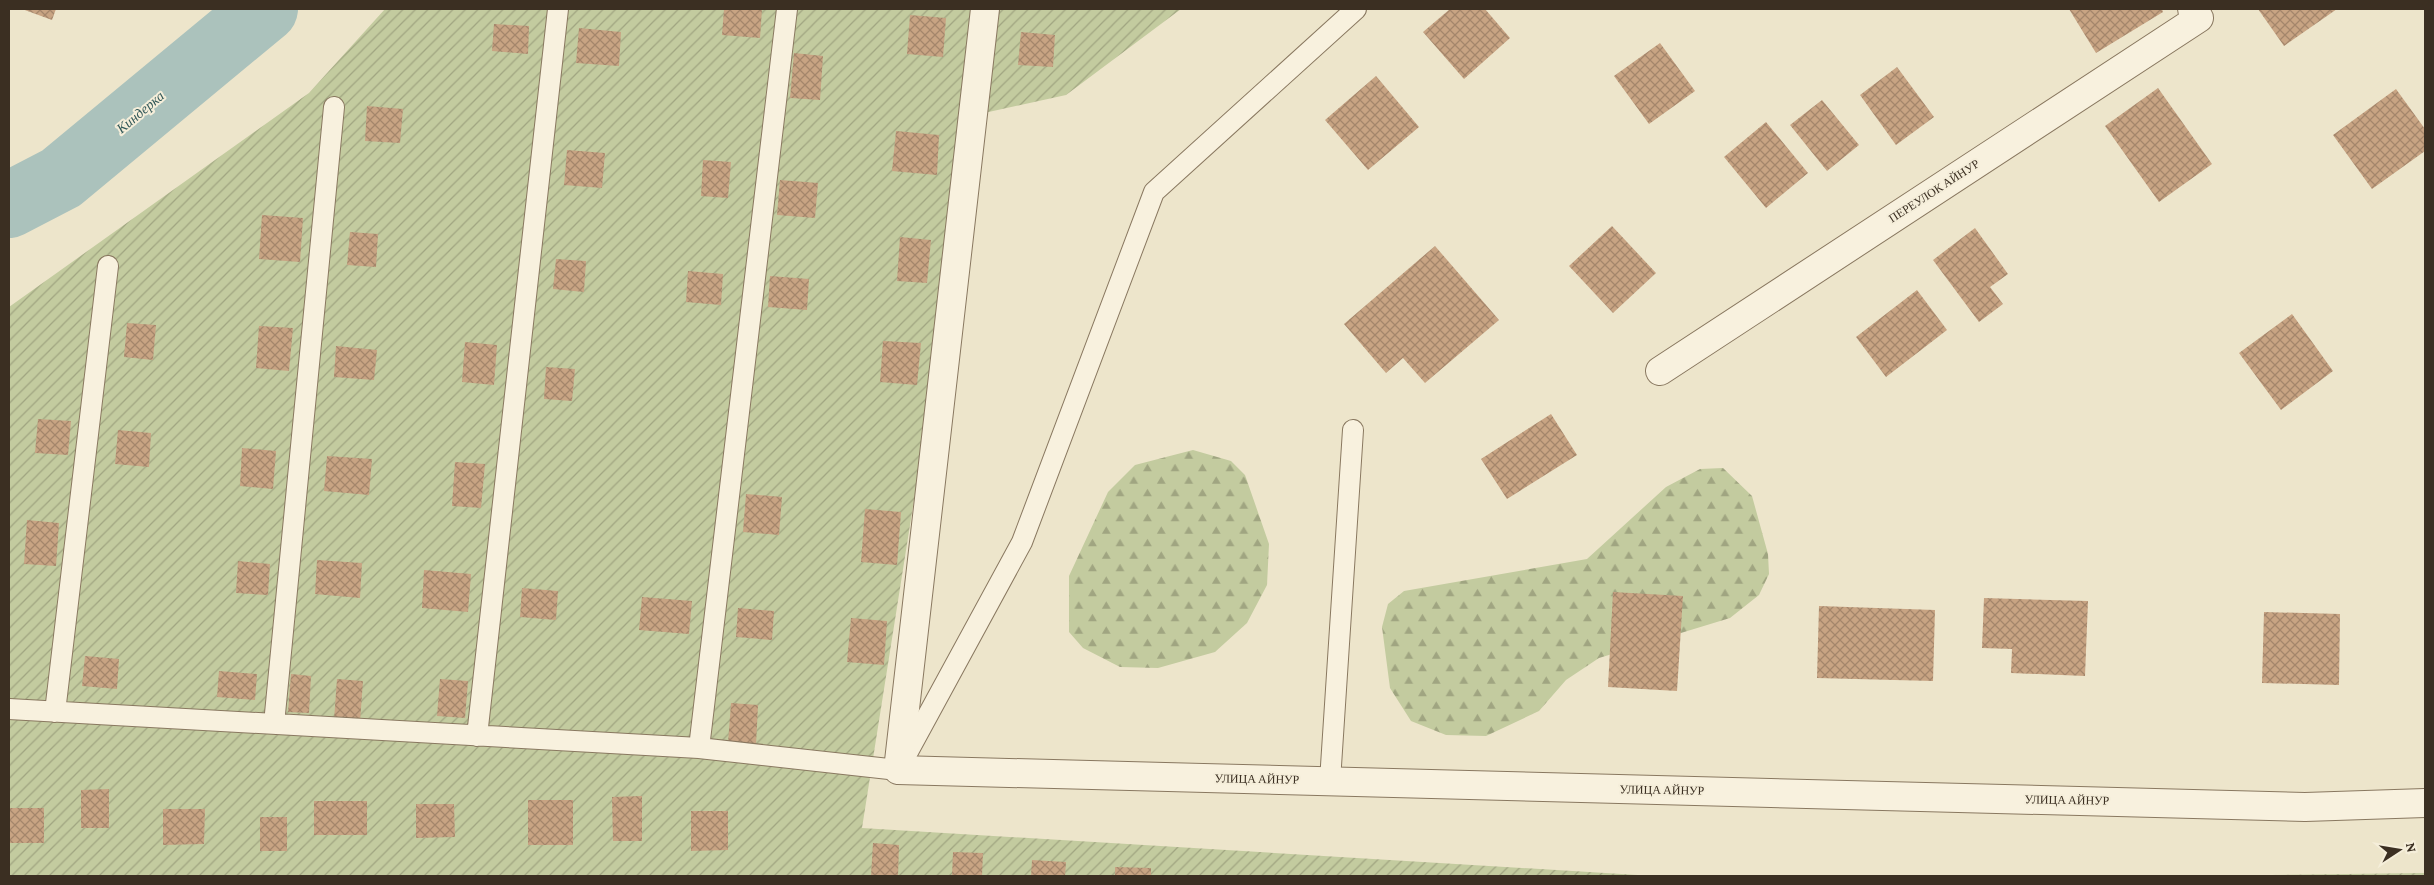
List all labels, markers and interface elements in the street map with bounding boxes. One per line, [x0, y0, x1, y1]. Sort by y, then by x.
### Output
water label: Киндерка [112, 88, 167, 137]
street label: ПЕРЕУЛОК АЙНУР [1886, 156, 1982, 226]
street label: УЛИЦА АЙНУР [1215, 771, 1300, 787]
street label: УЛИЦА АЙНУР [1620, 782, 1705, 798]
street label: УЛИЦА АЙНУР [2025, 792, 2110, 808]
north arrow [2374, 825, 2424, 875]
text: N [2403, 841, 2421, 854]

